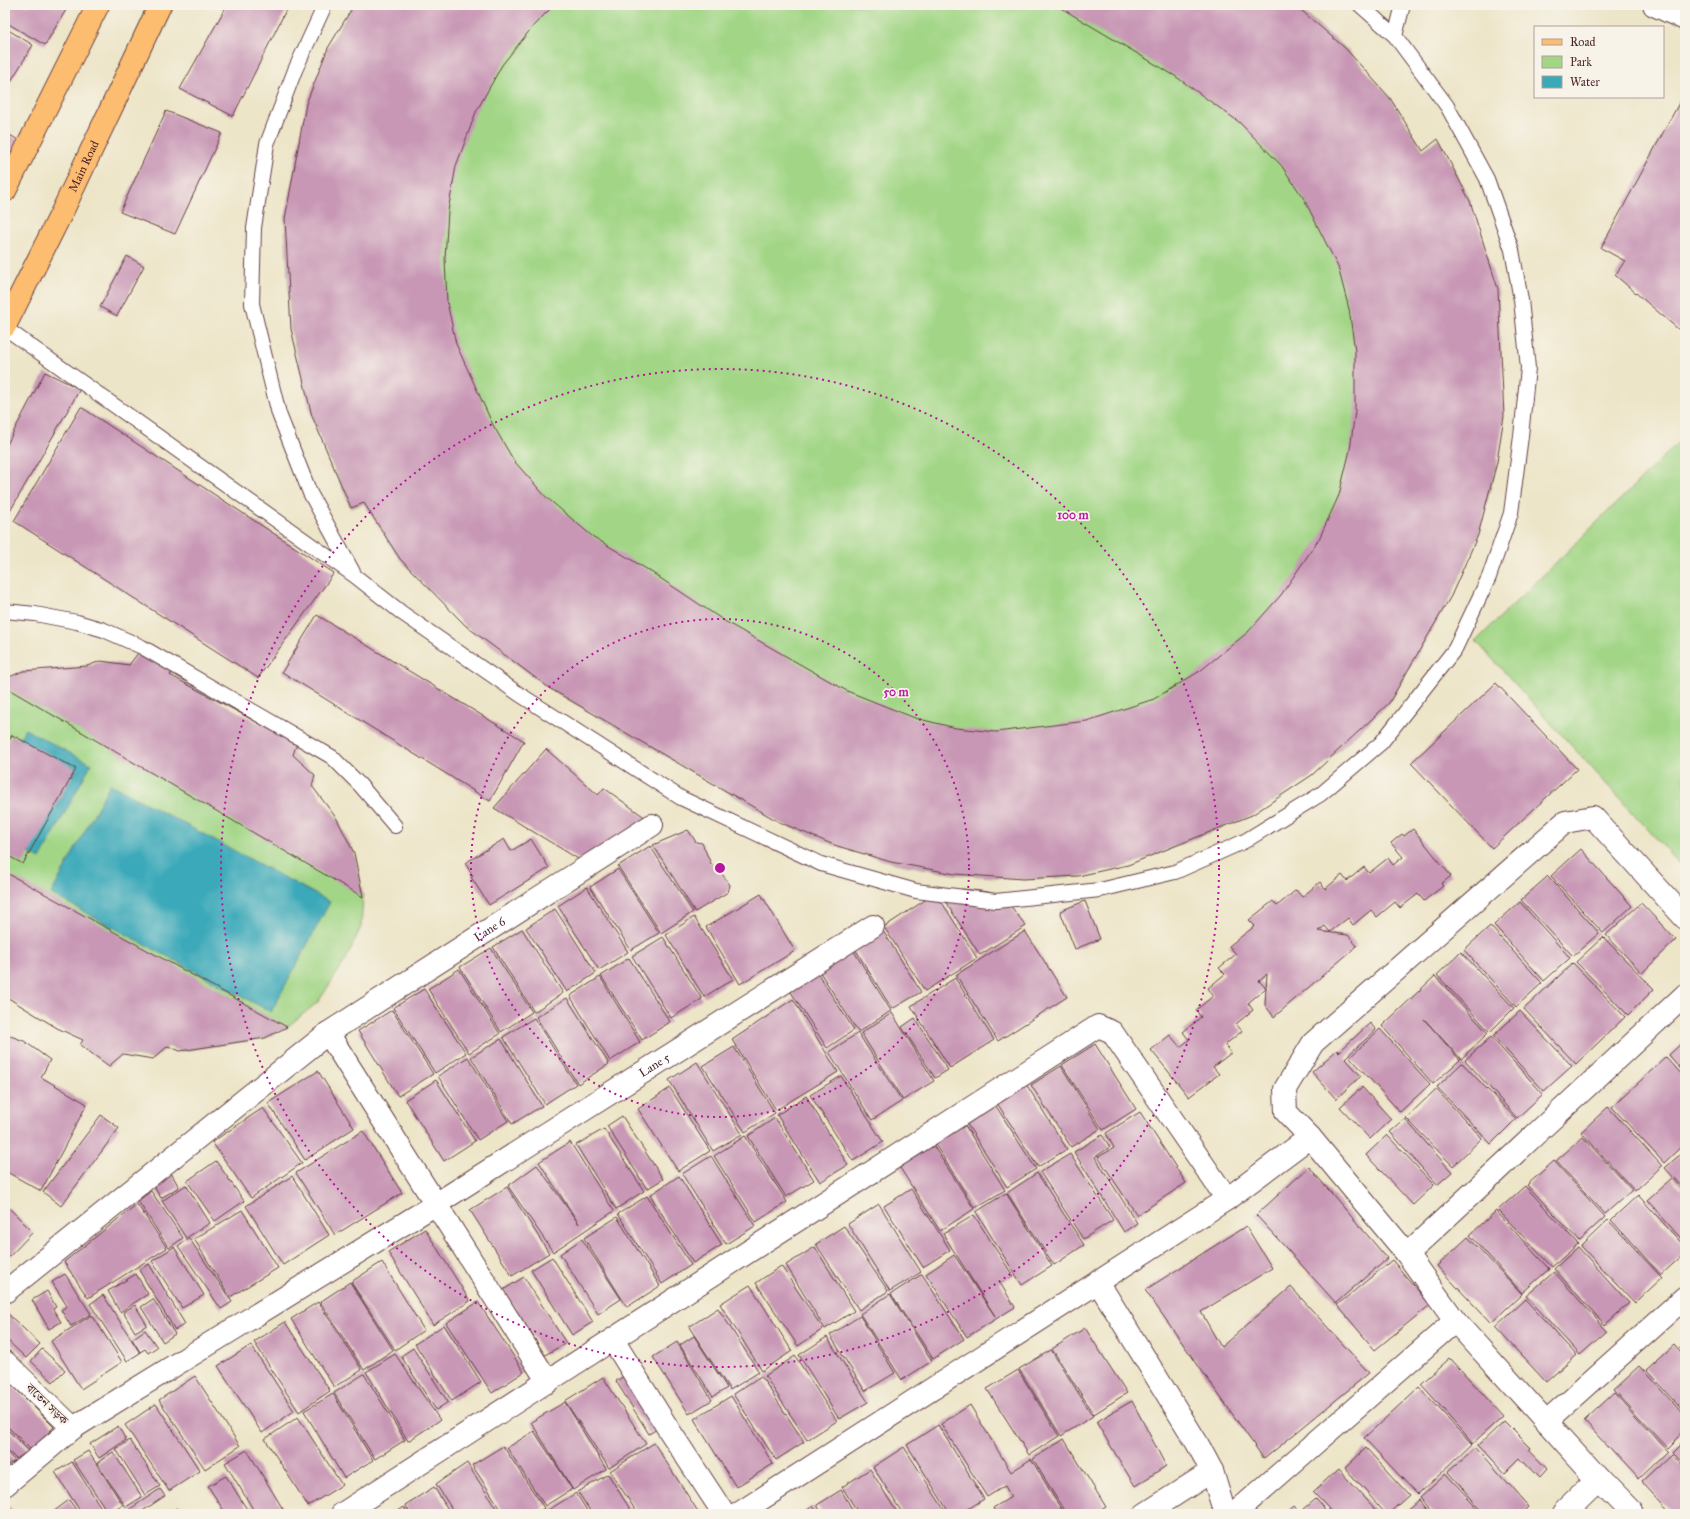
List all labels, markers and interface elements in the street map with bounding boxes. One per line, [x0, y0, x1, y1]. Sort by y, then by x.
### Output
legend [1534, 26, 1664, 98]
text: Road [1570, 35, 1596, 49]
text: Park [1570, 55, 1592, 69]
text: Water [1570, 75, 1600, 89]
street label: Main Road [65, 138, 102, 194]
text: 100 m [1057, 508, 1090, 522]
text: 50 m [883, 685, 910, 699]
centre of rings [713, 861, 727, 875]
street label: Lane 6 [471, 914, 508, 944]
street label: Lane 5 [636, 1050, 673, 1080]
street label: বাতেন সড়ক [22, 1380, 71, 1428]

